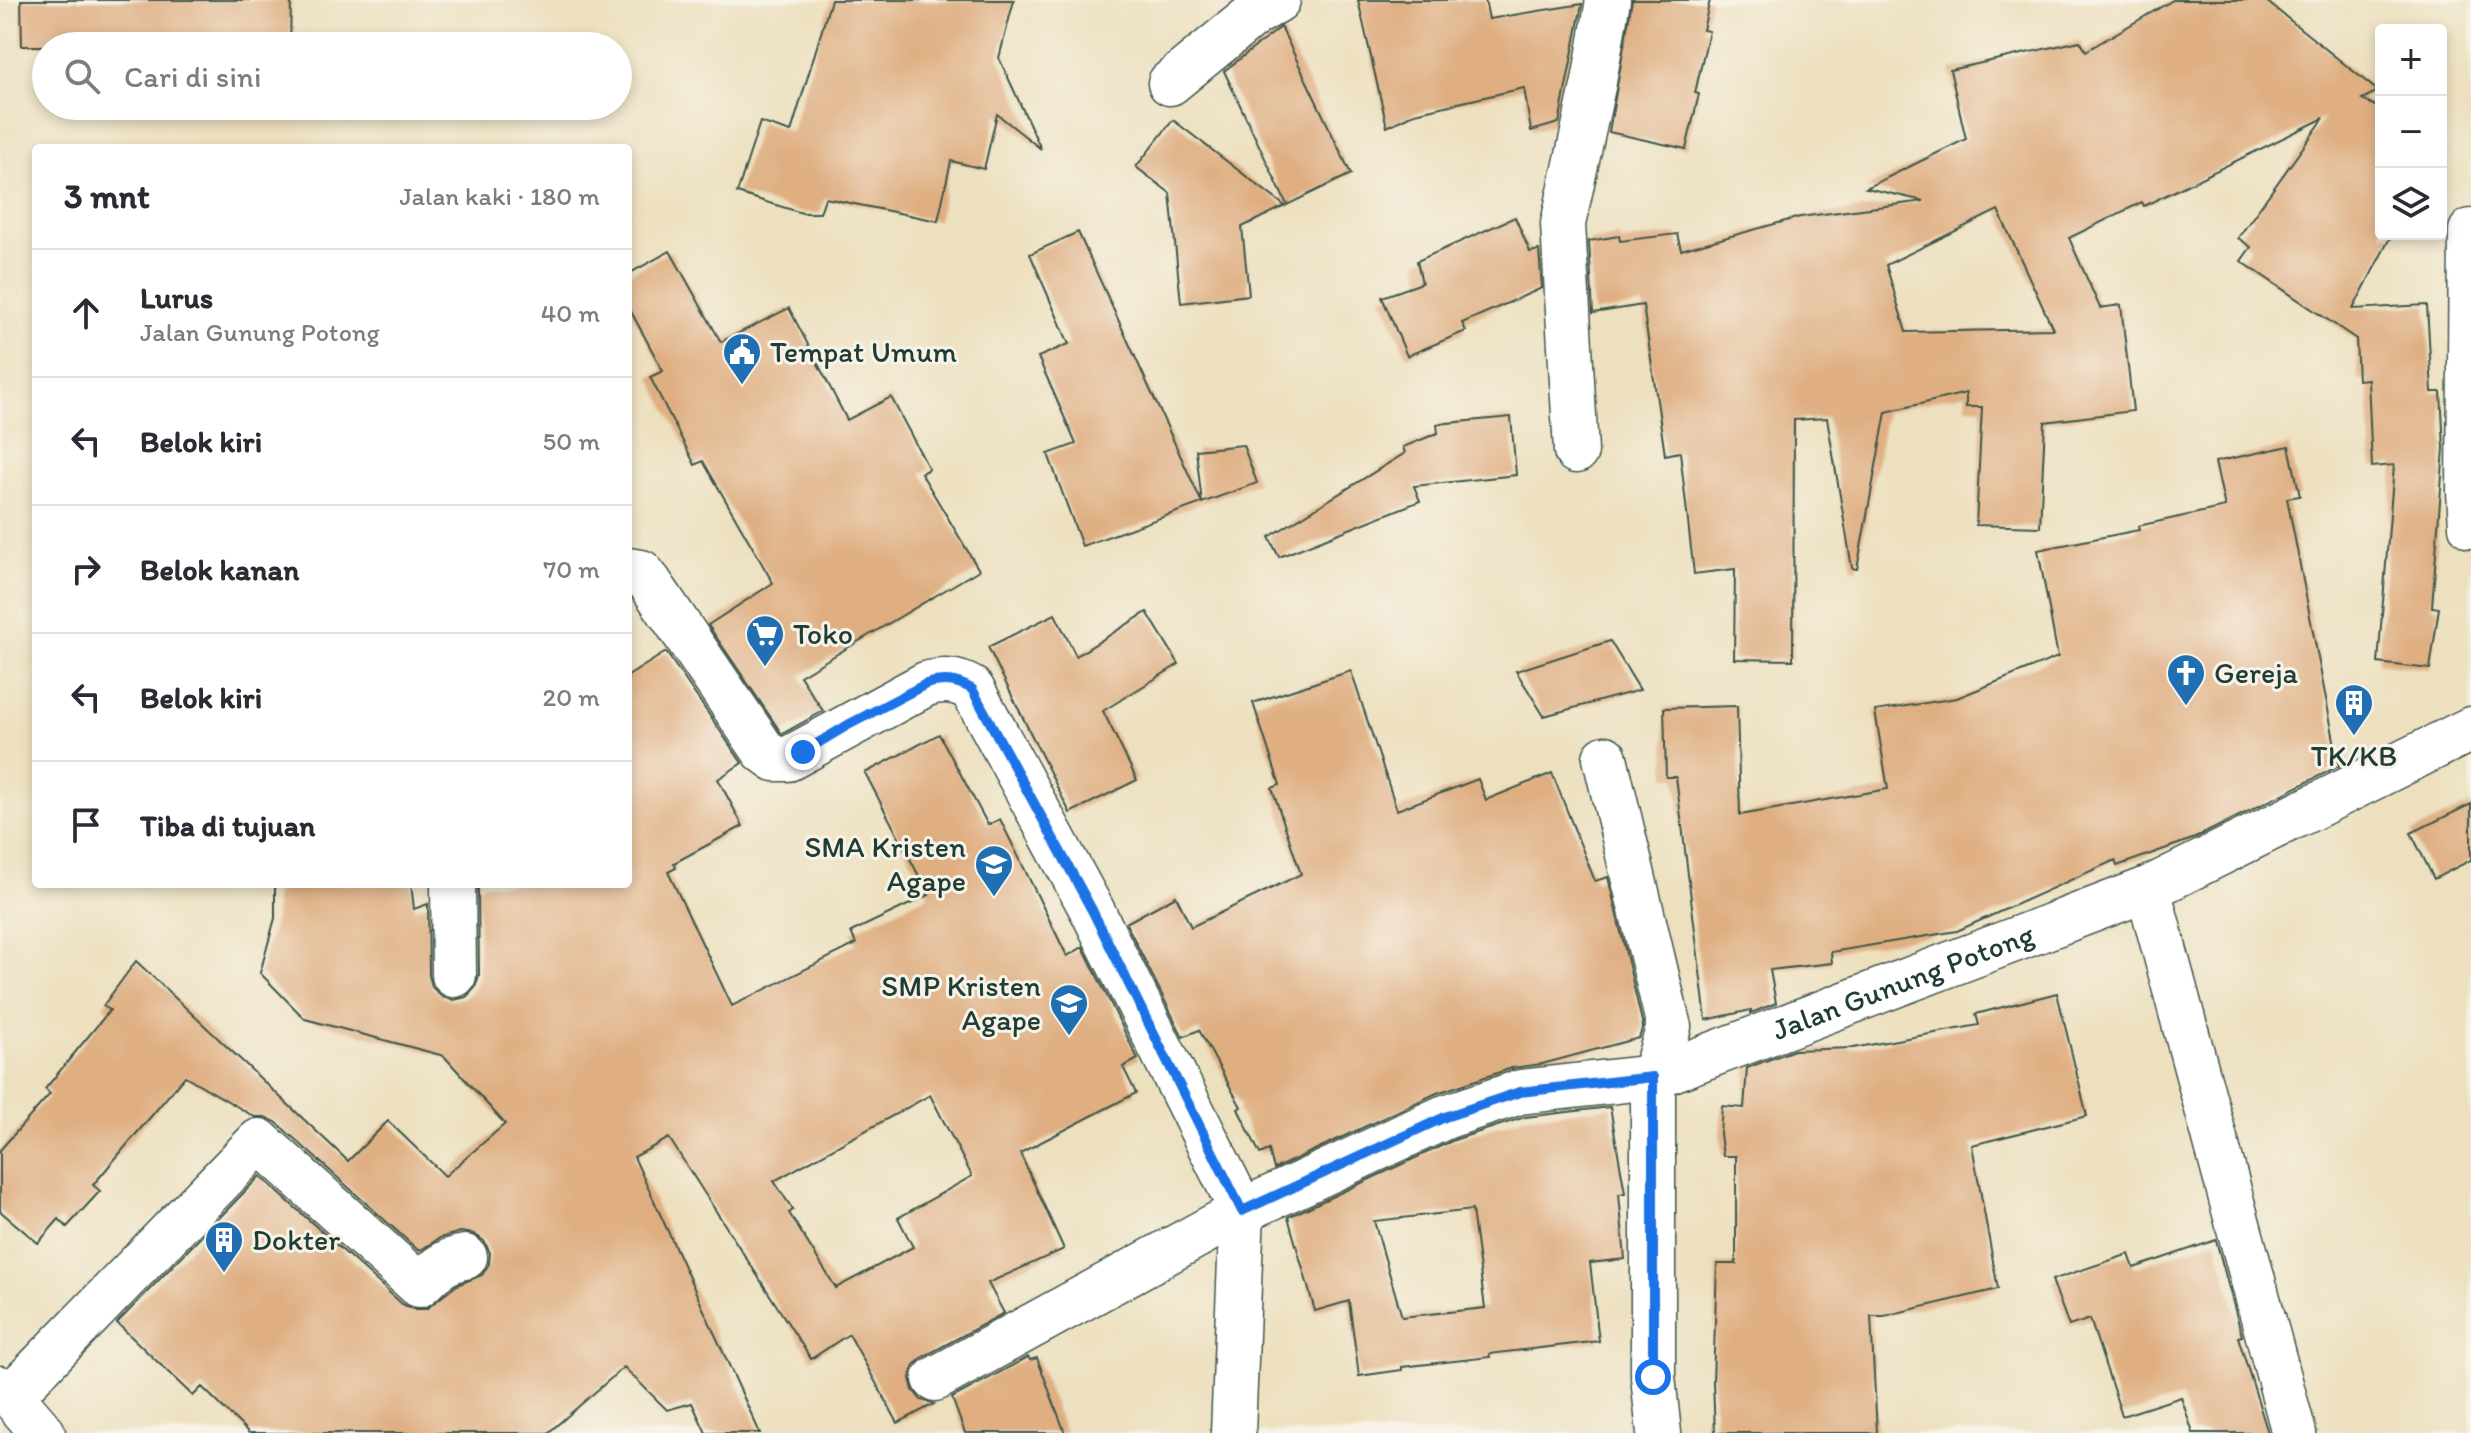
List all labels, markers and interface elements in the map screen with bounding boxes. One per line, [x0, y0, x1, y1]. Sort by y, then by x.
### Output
map controls [2375, 24, 2447, 240]
button: + [2375, 24, 2447, 96]
search box [32, 32, 632, 120]
icon: search [60, 54, 104, 98]
text: Cari di sini [124, 58, 262, 95]
button: − [2375, 96, 2447, 168]
button: layers [2375, 168, 2447, 240]
text: 3 mnt [64, 176, 150, 217]
text: Jalan kaki · 180 m [399, 180, 600, 212]
text: Lurus [140, 279, 213, 316]
icon: ahead [64, 291, 108, 335]
text: 40 m [541, 297, 600, 329]
text: Jalan Gunung Potong [140, 316, 380, 348]
public building icon: Tempat Umum [721, 331, 763, 386]
place label: Tempat Umum [770, 333, 957, 370]
icon: left [64, 419, 108, 463]
text: Belok kiri [140, 423, 262, 460]
text: 50 m [543, 425, 600, 457]
icon: right [64, 547, 108, 591]
text: Belok kanan [140, 551, 299, 588]
text: 70 m [543, 553, 600, 585]
supermarket icon: Toko [744, 613, 786, 668]
place label: Toko [793, 615, 853, 652]
church icon: Gereja [2165, 652, 2207, 707]
place label: Gereja [2214, 654, 2299, 691]
icon: left [64, 675, 108, 719]
text: Belok kiri [140, 679, 262, 716]
text: 20 m [543, 681, 600, 713]
building icon: TK/KB [2333, 682, 2375, 737]
route end [785, 734, 821, 770]
place label: TK/KB [2311, 737, 2397, 774]
icon: arrive [64, 803, 108, 847]
text: Tiba di tujuan [140, 807, 315, 844]
place label: SMA Kristen Agape [804, 828, 966, 899]
school or university icon: SMA Kristen Agape [973, 843, 1015, 898]
street label: Jalan Gunung Potong [1767, 915, 2039, 1048]
place label: SMP Kristen Agape [881, 967, 1041, 1038]
school or university icon: SMP Kristen Agape [1048, 982, 1090, 1037]
building icon: Dokter [203, 1219, 245, 1274]
place label: Dokter [252, 1221, 340, 1258]
route start [1635, 1359, 1671, 1395]

